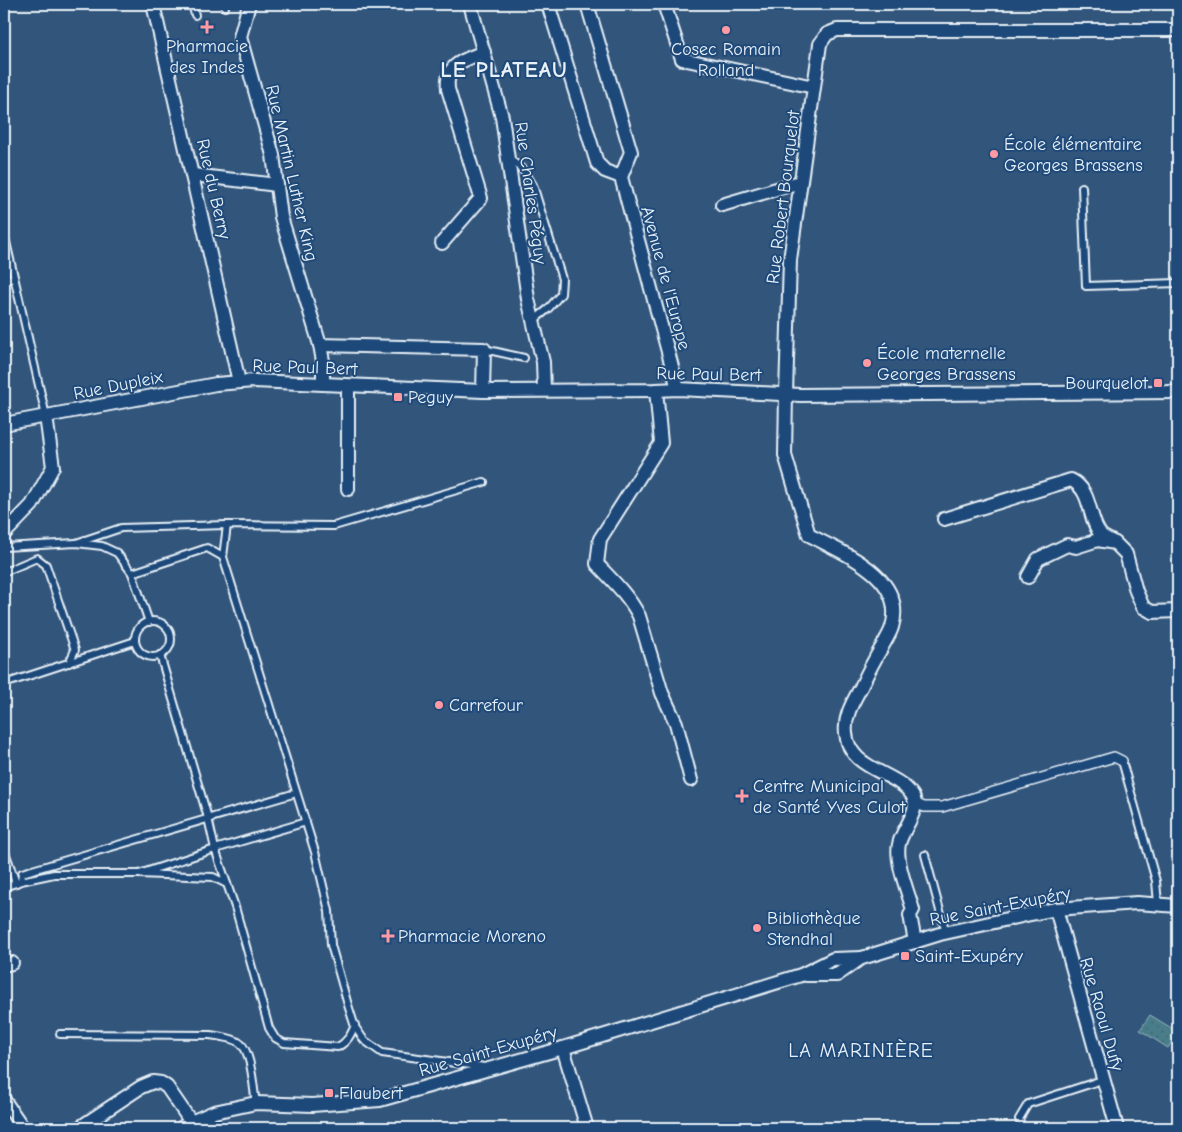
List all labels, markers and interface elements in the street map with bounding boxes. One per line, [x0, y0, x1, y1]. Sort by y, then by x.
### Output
marker: Pharmacie des Indes [201, 21, 213, 33]
marker: Cosec Romain Rolland [720, 24, 732, 36]
place label: Pharmacie des Indes [166, 36, 248, 78]
place label: Cosec Romain Rolland [671, 39, 781, 81]
district label: LE PLATEAU [440, 57, 568, 83]
street label: Rue Martin Luther King [261, 83, 322, 263]
street label: Rue Robert Bourquelot [762, 108, 805, 285]
street label: Rue Charles Péguy [510, 120, 551, 267]
place label: École élémentaire Georges Brassens [1004, 133, 1143, 176]
street label: Rue du Berry [192, 137, 235, 242]
marker: École élémentaire Georges Brassens [988, 148, 1000, 160]
street label: Avenue de l'Europe [636, 204, 695, 352]
place label: École maternelle Georges Brassens [877, 342, 1016, 385]
street label: Rue Paul Bert [252, 355, 359, 380]
marker: École maternelle Georges Brassens [861, 357, 873, 369]
street label: Rue Paul Bert [656, 363, 763, 386]
street label: Rue Dupleix [72, 366, 165, 404]
place label: Bourquelot [1065, 373, 1149, 394]
marker: Bourquelot [1152, 377, 1164, 389]
place label: Peguy [408, 387, 454, 408]
marker: Peguy [392, 391, 404, 403]
place label: Carrefour [449, 695, 524, 716]
marker: Carrefour [433, 699, 445, 711]
place label: Centre Municipal de Santé Yves Culot [753, 776, 906, 818]
marker: Centre Municipal de Santé Yves Culot [735, 789, 749, 803]
street label: Rue Saint-Exupéry [928, 882, 1073, 930]
place label: Bibliothèque Stendhal [767, 908, 861, 950]
marker: Bibliothèque Stendhal [751, 922, 763, 934]
place label: Pharmacie Moreno [398, 926, 546, 947]
marker: Pharmacie Moreno [382, 930, 394, 942]
place label: Saint-Exupéry [915, 946, 1024, 967]
marker: Saint-Exupéry [899, 950, 911, 962]
street label: Rue Raoul Dufy [1075, 955, 1128, 1074]
street label: Rue Saint-Exupéry [417, 1021, 561, 1081]
district label: LA MARINIÈRE [788, 1039, 934, 1062]
place label: Flaubert [339, 1083, 404, 1104]
marker: Flaubert [323, 1087, 335, 1099]

